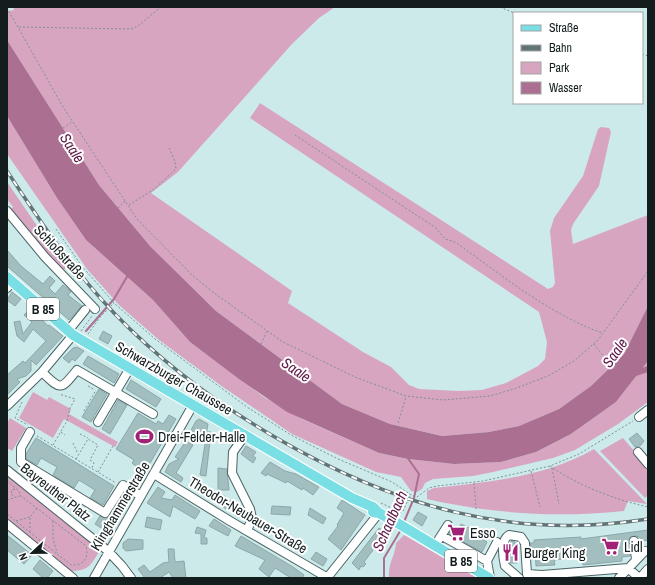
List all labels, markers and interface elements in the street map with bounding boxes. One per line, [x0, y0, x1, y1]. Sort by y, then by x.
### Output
legend [513, 12, 643, 104]
text: Straße [549, 20, 579, 36]
text: Bahn [549, 40, 572, 56]
text: Park [549, 60, 569, 76]
text: Wasser [549, 80, 583, 96]
water label: Saale [55, 129, 90, 167]
street label: Schloßstraße [30, 221, 90, 283]
road number: B 85 [27, 298, 59, 320]
water label: Saale [597, 334, 632, 372]
street label: Schwarzburger Chaussee [112, 337, 236, 419]
water label: Saale [277, 352, 315, 387]
sports icon: Drei-Felder-Halle [135, 427, 155, 447]
place label: Drei-Felder-Halle [158, 428, 245, 446]
street label: Klinghammerstraße [86, 458, 154, 554]
street label: Bayreuther Platz [17, 459, 95, 525]
street label: Theodor-Neubauer-Straße [185, 472, 311, 558]
water label: Schaalbach [367, 487, 412, 554]
supermarket icon: Esso [447, 523, 467, 543]
place label: Esso [470, 524, 496, 542]
north arrow [12, 533, 52, 573]
supermarket icon: Lidl [601, 537, 621, 557]
place label: Lidl [624, 538, 643, 556]
restaurant icon: Burger King [501, 543, 521, 563]
place label: Burger King [524, 544, 586, 562]
road number: B 85 [445, 550, 477, 572]
text: N [15, 551, 30, 562]

